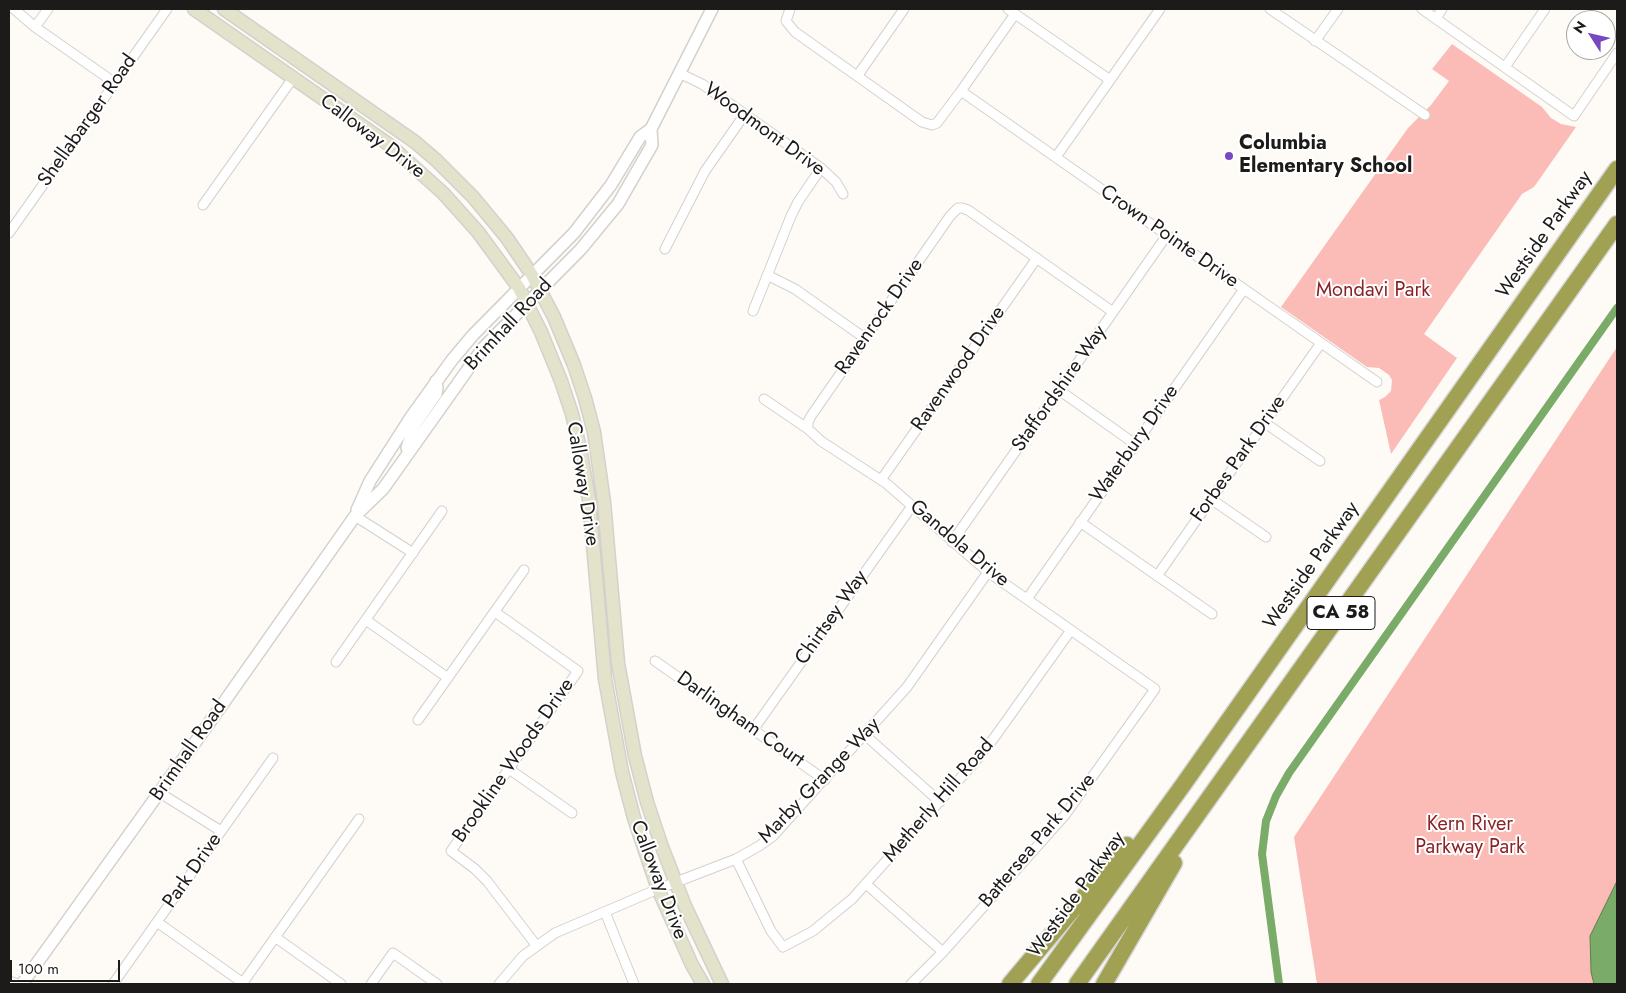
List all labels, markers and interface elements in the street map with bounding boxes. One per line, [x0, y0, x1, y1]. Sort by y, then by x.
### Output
north arrow [1566, 10, 1616, 60]
text: N [1568, 17, 1591, 37]
street label: Shellabarger Road [33, 50, 143, 192]
street label: Woodmont Drive [699, 78, 829, 182]
street label: Calloway Drive [315, 90, 429, 184]
place label: Columbia Elementary School [1239, 132, 1412, 179]
marker: Columbia Elementary School [1223, 150, 1235, 162]
street label: Westside Parkway [1492, 167, 1598, 303]
street label: Crown Pointe Drive [1095, 180, 1243, 294]
street label: Ravenrock Drive [831, 254, 929, 380]
street label: Brimhall Road [460, 274, 558, 376]
park label: Mondavi Park [1316, 279, 1430, 303]
street label: Ravenwood Drive [907, 302, 1011, 436]
street label: Staffordshire Way [1008, 321, 1112, 457]
street label: Waterbury Drive [1086, 381, 1184, 507]
street label: Forbes Park Drive [1186, 391, 1292, 527]
street label: Calloway Drive [560, 420, 604, 548]
street label: Gandola Drive [904, 495, 1014, 593]
street label: Westside Parkway [1259, 498, 1365, 634]
street label: Chirtsey Way [791, 566, 873, 670]
road number: CA 58 [1307, 596, 1375, 630]
street label: Darlingham Court [672, 667, 808, 773]
street label: Brookline Woods Drive [448, 674, 580, 848]
street label: Brimhall Road [146, 696, 232, 806]
street label: Marby Grange Way [754, 713, 886, 849]
street label: Metherly Hill Road [879, 734, 999, 868]
street label: Battersea Park Drive [975, 769, 1101, 913]
park label: Kern River Parkway Park [1415, 813, 1525, 860]
street label: Calloway Drive [624, 817, 692, 943]
street label: Westside Parkway [1023, 827, 1131, 963]
street label: Park Drive [158, 829, 228, 913]
scale bar [12, 950, 122, 982]
text: 100 m [18, 958, 59, 980]

